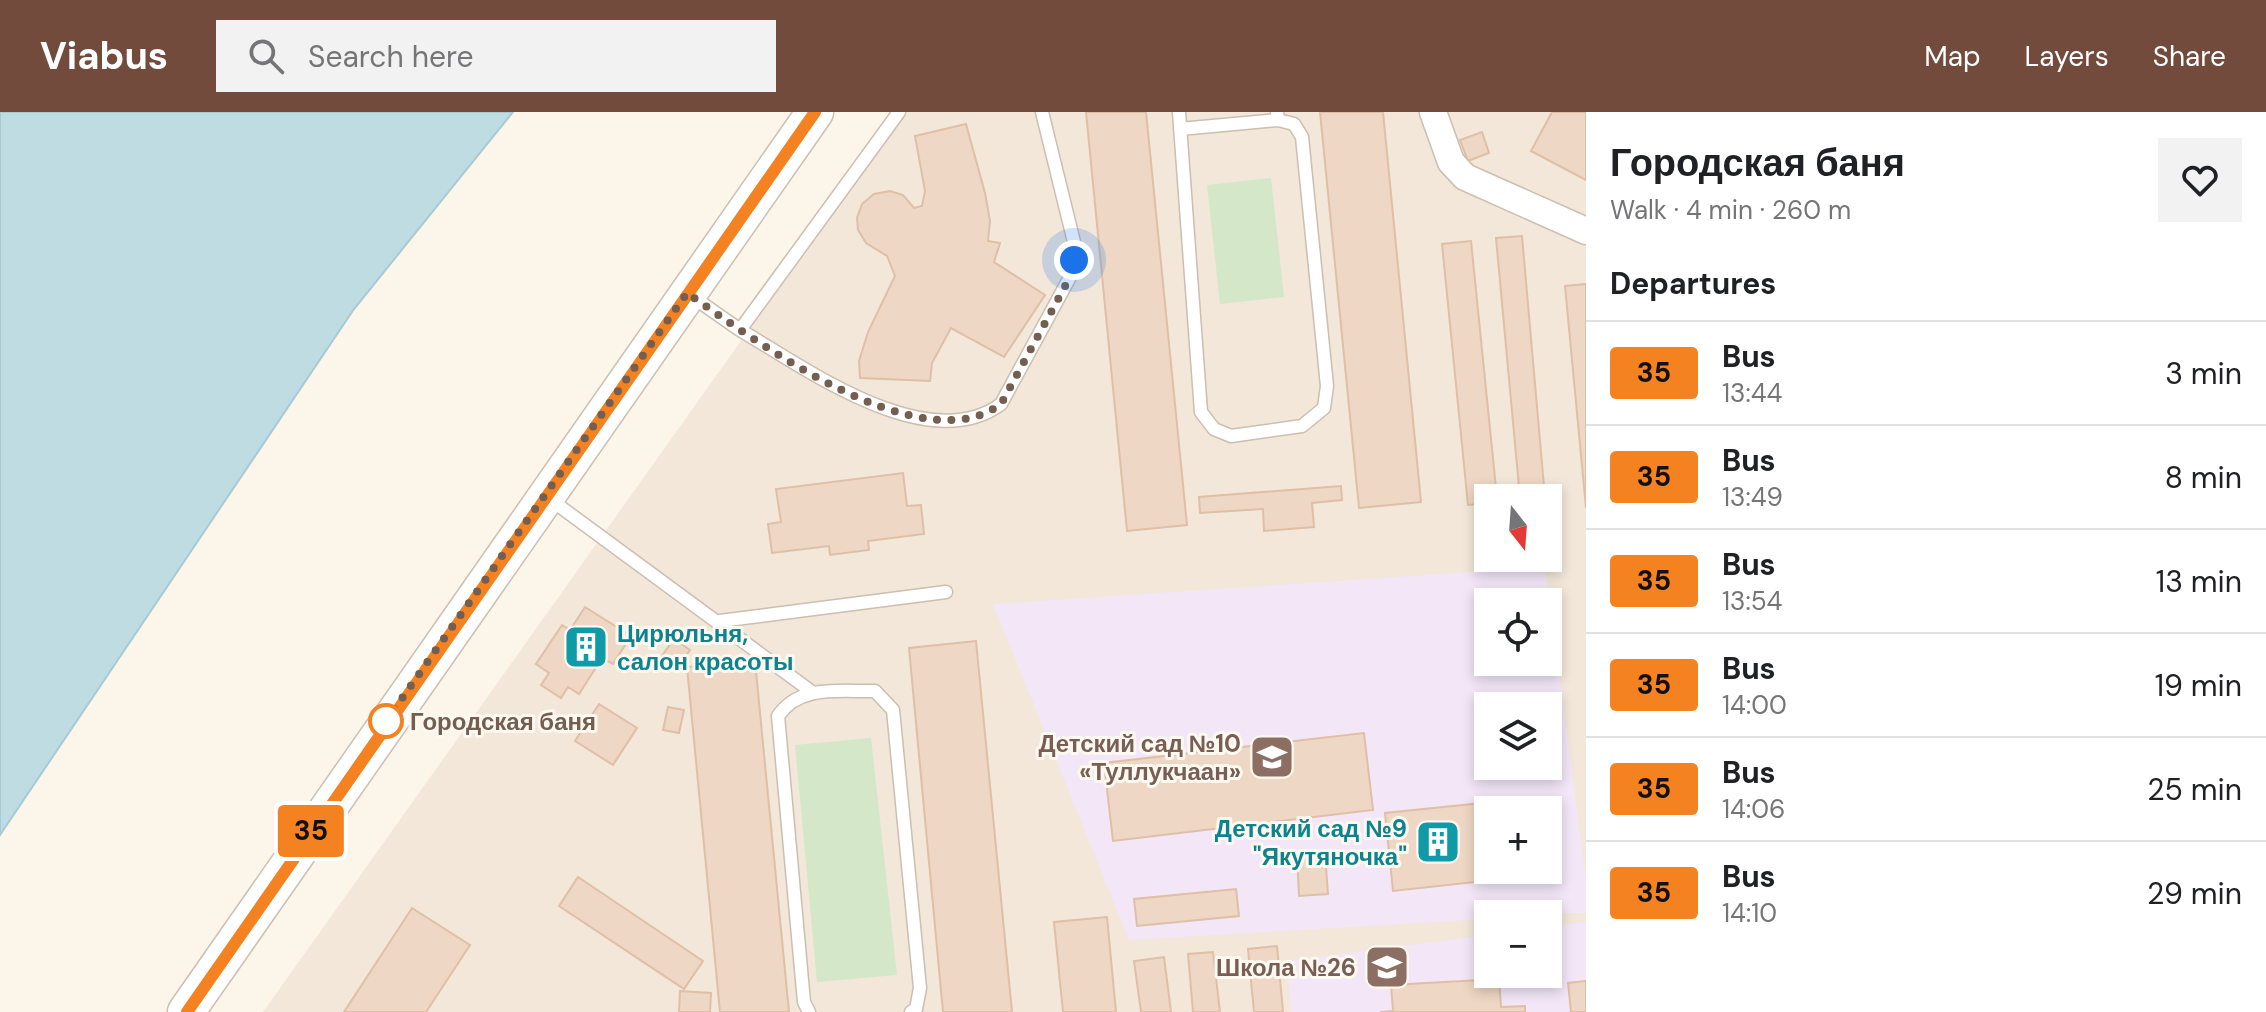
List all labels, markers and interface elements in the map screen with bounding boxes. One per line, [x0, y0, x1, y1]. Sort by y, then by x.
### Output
search box [216, 20, 776, 92]
text: Viabus [40, 31, 168, 81]
icon: search [244, 34, 288, 78]
text: Search here [308, 37, 474, 76]
text: Map [1924, 38, 1981, 75]
text: Layers [2025, 38, 2109, 75]
text: Share [2153, 38, 2226, 75]
text: Городская баня [1610, 138, 1905, 188]
button: heart [2158, 138, 2242, 222]
text: Walk · 4 min · 260 m [1610, 193, 1851, 227]
your location [1054, 240, 1094, 280]
text: Departures [1610, 264, 1776, 303]
text: Bus [1722, 337, 1776, 376]
text: 35 [1637, 354, 1671, 391]
text: 3 min [2165, 354, 2242, 393]
text: 13:44 [1722, 376, 1782, 410]
text: Bus [1722, 441, 1776, 480]
text: 35 [1637, 458, 1671, 495]
text: 8 min [2165, 458, 2242, 497]
text: 13:49 [1722, 480, 1783, 514]
north arrow [1474, 484, 1562, 572]
map controls [1474, 484, 1562, 988]
text: Bus [1722, 545, 1776, 584]
text: 35 [1637, 562, 1671, 599]
text: 13 min [2156, 562, 2242, 601]
text: 13:54 [1722, 584, 1782, 618]
button: locate [1474, 588, 1562, 676]
place label: Цирюльня, салон красоты [617, 618, 793, 677]
building icon: Цирюльня, салон красоты [562, 623, 610, 671]
text: Bus [1722, 649, 1776, 688]
text: 35 [1637, 666, 1671, 703]
text: 19 min [2155, 666, 2242, 705]
text: 14:00 [1722, 688, 1787, 722]
button: layers [1474, 692, 1562, 780]
marker: Городская баня [369, 704, 403, 738]
place label: Городская баня [410, 706, 596, 737]
place label: Детский сад №10 «Туллукчаан» [1038, 728, 1241, 787]
school or university icon: Детский сад №10 «Туллукчаан» [1248, 733, 1296, 781]
text: Bus [1722, 753, 1776, 792]
text: 35 [1637, 770, 1671, 807]
text: 25 min [2147, 770, 2242, 809]
text: 14:06 [1722, 792, 1785, 826]
button: + [1474, 796, 1562, 884]
line badge: 35 [275, 805, 347, 857]
text: 35 [294, 812, 328, 849]
place label: Детский сад №9 "Якутяночка" [1215, 813, 1407, 872]
building icon: Детский сад №9 "Якутяночка" [1414, 818, 1462, 866]
text: Bus [1722, 857, 1776, 896]
text: 35 [1637, 874, 1671, 911]
text: 29 min [2147, 874, 2242, 913]
text: 14:10 [1722, 896, 1777, 930]
button: − [1474, 900, 1562, 988]
school or university icon: Школа №26 [1363, 943, 1411, 991]
place label: Школа №26 [1216, 952, 1356, 983]

